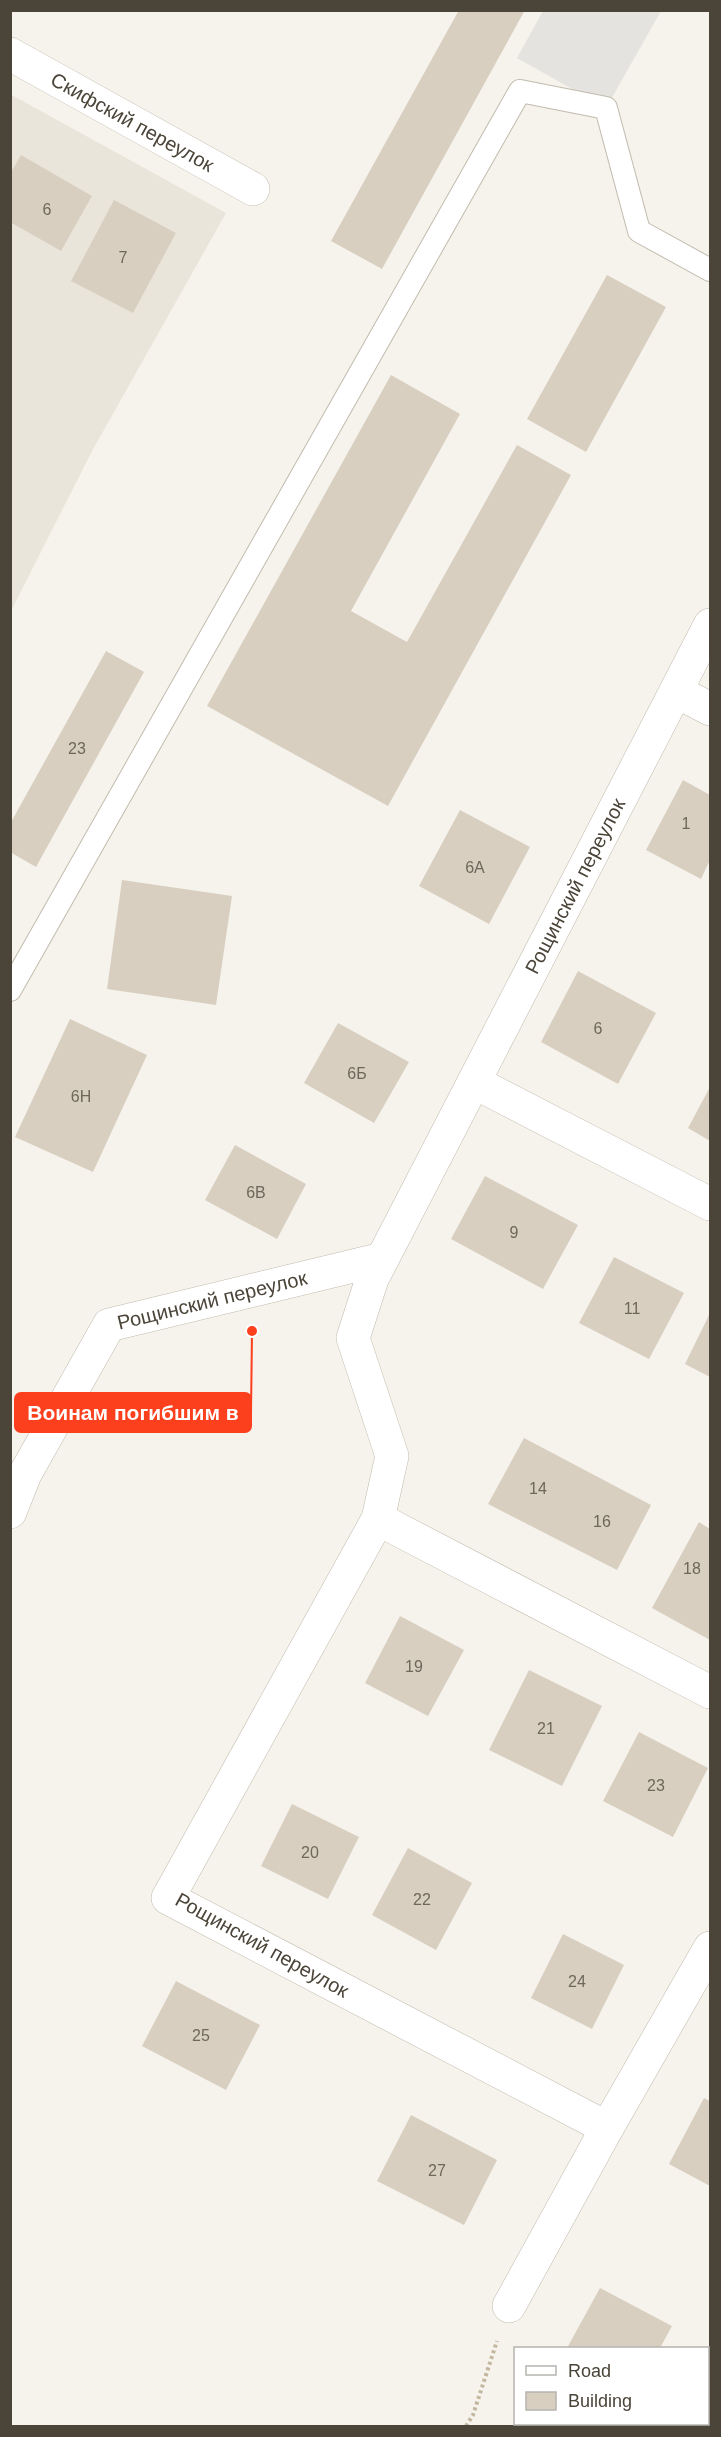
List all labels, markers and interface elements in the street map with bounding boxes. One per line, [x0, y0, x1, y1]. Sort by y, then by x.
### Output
street label: Скифский переулок [47, 68, 218, 176]
house number: 6 [43, 201, 52, 218]
house number: 7 [119, 249, 128, 266]
house number: 23 [68, 740, 86, 757]
street label: Рощинский переулок [521, 794, 630, 977]
house number: 1 [682, 815, 691, 832]
house number: 6А [465, 859, 485, 876]
house number: 6 [594, 1020, 603, 1037]
house number: 6Б [347, 1065, 367, 1082]
house number: 6Н [71, 1088, 91, 1105]
house number: 6В [246, 1184, 266, 1201]
house number: 9 [510, 1224, 519, 1241]
street label: Рощинский переулок [115, 1266, 309, 1334]
house number: 11 [624, 1300, 640, 1317]
callout: Воинам погибшим в [15, 1393, 251, 1432]
text: Воинам погибшим в [27, 1401, 239, 1424]
house number: 14 [529, 1480, 547, 1497]
house number: 16 [593, 1513, 611, 1530]
house number: 18 [683, 1560, 701, 1577]
house number: 19 [405, 1658, 423, 1675]
house number: 21 [537, 1720, 555, 1737]
house number: 23 [647, 1777, 665, 1794]
house number: 20 [301, 1844, 319, 1861]
street label: Рощинский переулок [172, 1888, 352, 2002]
house number: 22 [413, 1891, 431, 1908]
house number: 24 [568, 1973, 586, 1990]
house number: 25 [192, 2027, 210, 2044]
house number: 27 [428, 2162, 446, 2179]
legend [514, 2347, 709, 2425]
text: Road [568, 2361, 611, 2381]
text: Building [568, 2391, 632, 2411]

